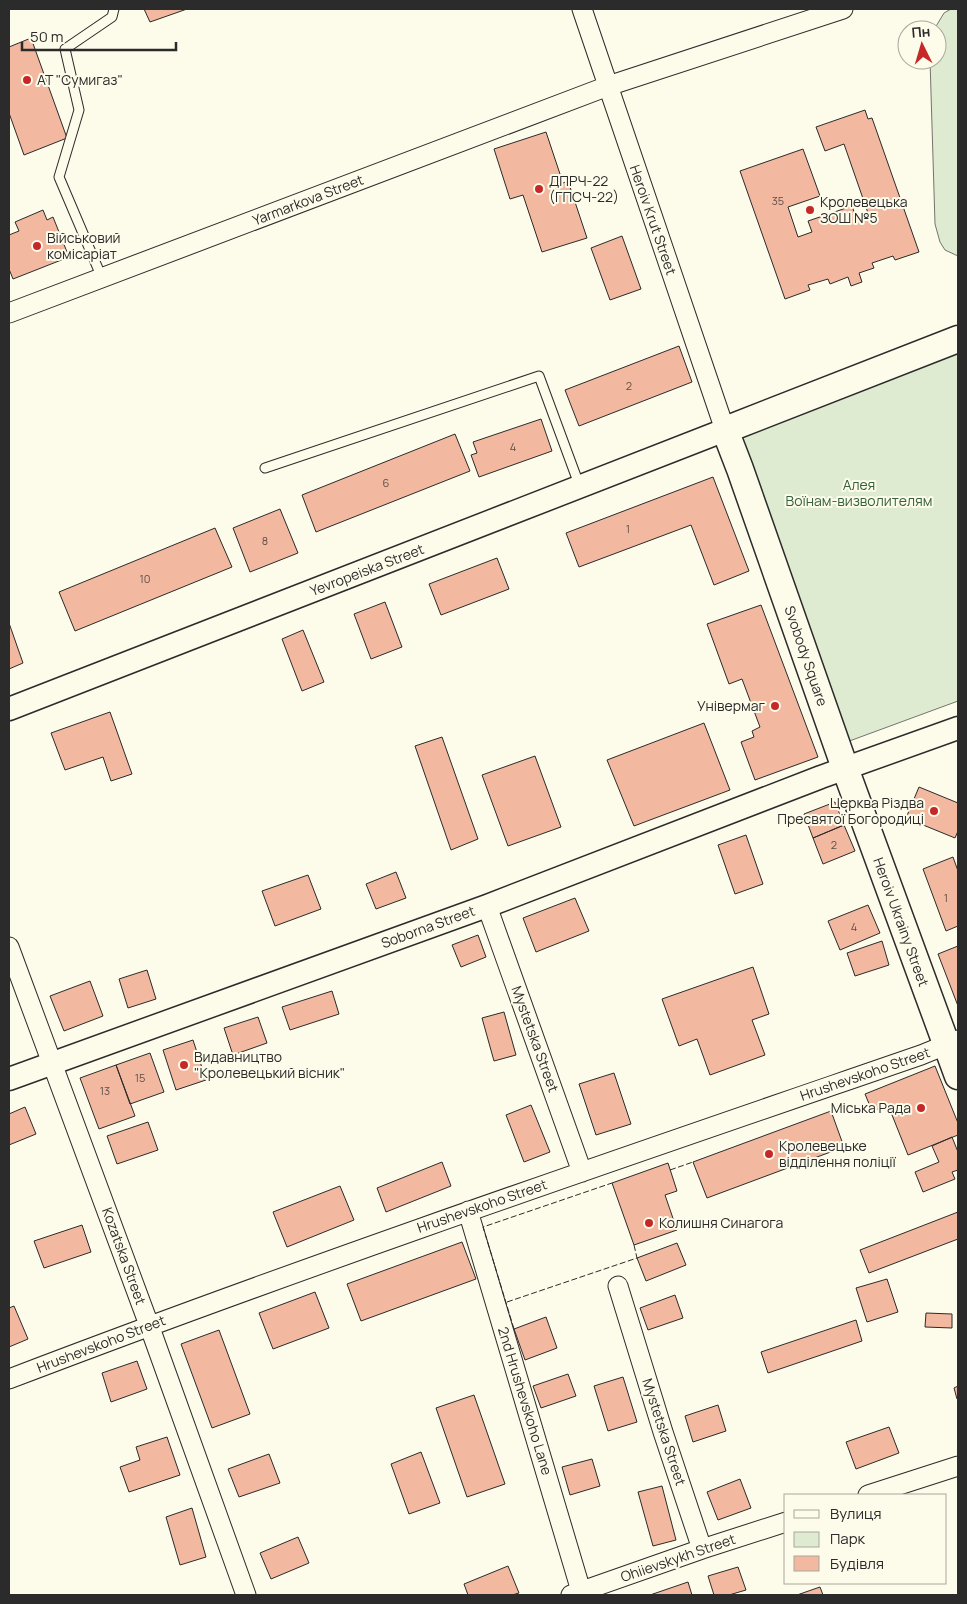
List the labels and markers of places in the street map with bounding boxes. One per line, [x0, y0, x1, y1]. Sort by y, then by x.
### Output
place label: АТ "Сумигаз" [37, 70, 123, 89]
marker: АТ "Сумигаз" [21, 74, 33, 86]
place label: ДПРЧ-22 (ГПСЧ-22) [549, 171, 619, 206]
marker: ДПРЧ-22 (ГПСЧ-22) [533, 183, 545, 195]
place label: Кролевецька ЗОШ №5 [820, 192, 908, 227]
marker: Кролевецька ЗОШ №5 [804, 204, 816, 216]
place label: Військовий комісаріат [47, 228, 121, 263]
marker: Військовий комісаріат [31, 240, 43, 252]
place label: Універмаг [697, 696, 765, 715]
marker: Універмаг [769, 700, 781, 712]
place label: Церква Різдва Пресвятої Богородиці [777, 793, 924, 828]
marker: Церква Різдва Пресвятої Богородиці [928, 805, 940, 817]
place label: Видавництво "Кролевецький вісник" [194, 1047, 345, 1082]
marker: Видавництво "Кролевецький вісник" [178, 1059, 190, 1071]
place label: Міська Рада [831, 1098, 911, 1117]
marker: Міська Рада [915, 1102, 927, 1114]
place label: Кролевецьке відділення поліції [779, 1136, 897, 1171]
marker: Кролевецьке відділення поліції [763, 1148, 775, 1160]
place label: Колишня Синагога [659, 1213, 783, 1232]
marker: Колишня Синагога [643, 1217, 655, 1229]

